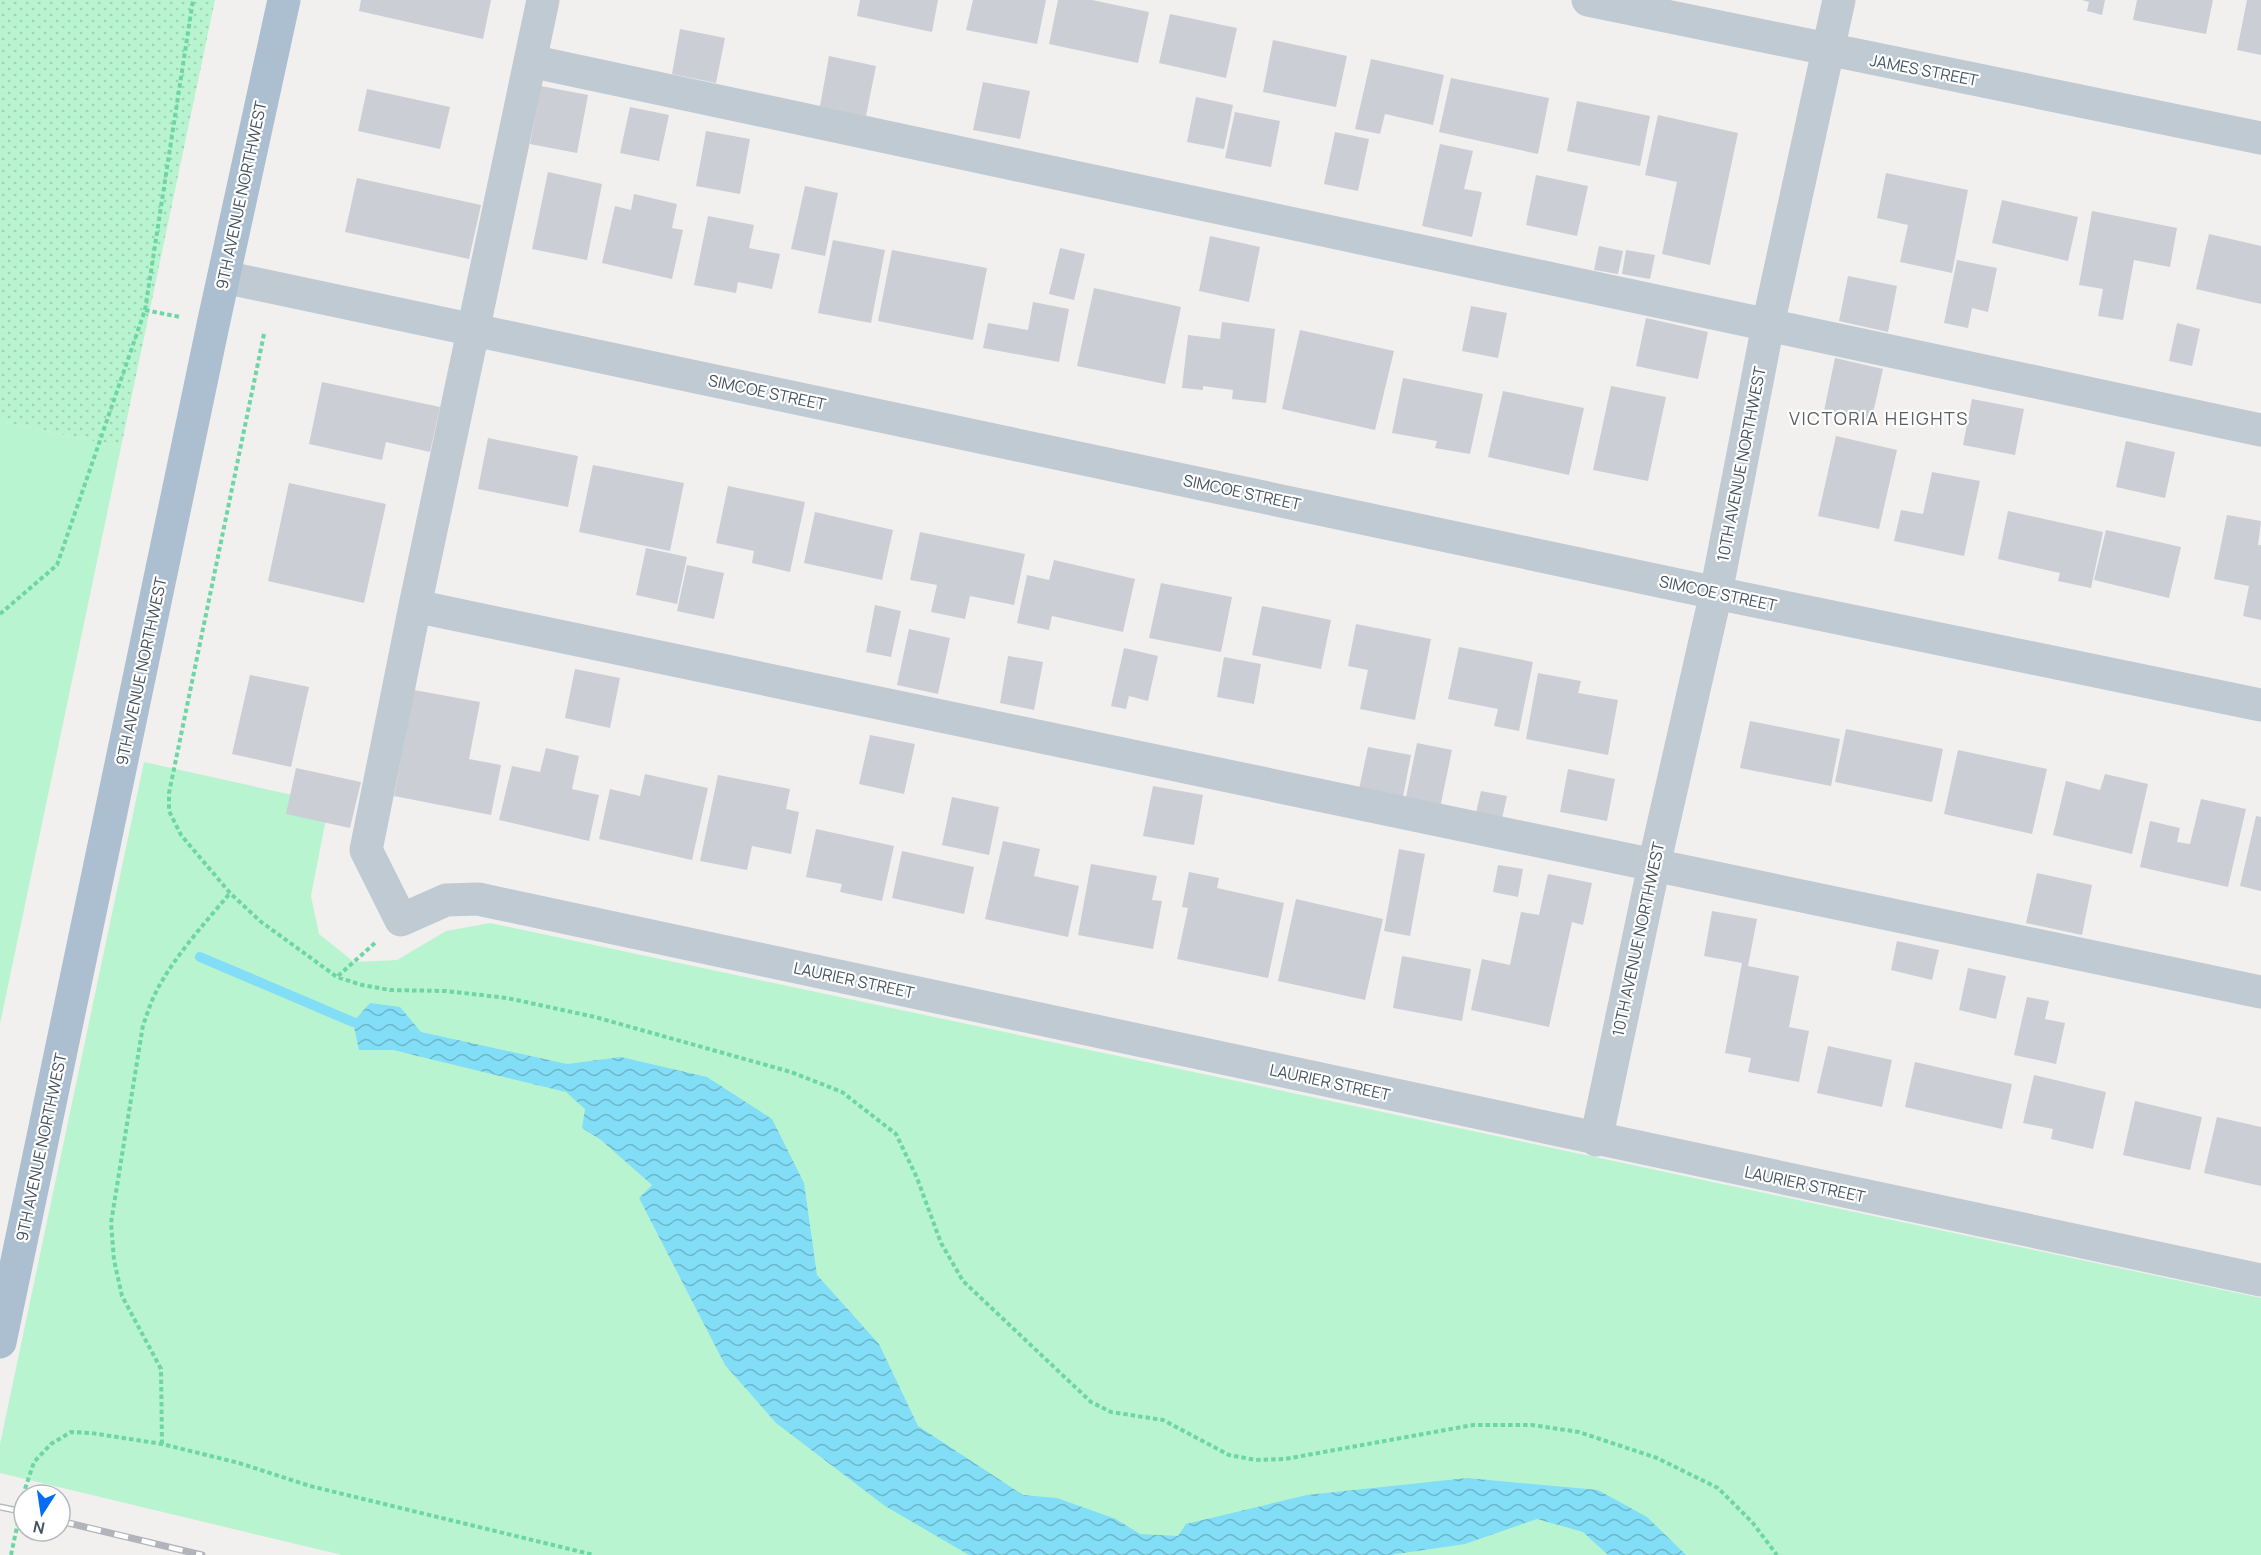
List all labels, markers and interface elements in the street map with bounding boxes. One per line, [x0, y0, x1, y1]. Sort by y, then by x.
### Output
street label: JAMES STREET [1868, 49, 1980, 91]
street label: 9TH AVENUE NORTHWEST [210, 98, 272, 291]
street label: 10TH AVENUE NORTHWEST [1711, 364, 1771, 563]
street label: SIMCOE STREET [706, 369, 828, 415]
district label: VICTORIA HEIGHTS [1789, 406, 1969, 430]
street label: SIMCOE STREET [1181, 469, 1303, 515]
street label: SIMCOE STREET [1657, 570, 1779, 616]
street label: 9TH AVENUE NORTHWEST [110, 574, 172, 767]
street label: 10TH AVENUE NORTHWEST [1607, 839, 1669, 1038]
street label: LAURIER STREET [792, 956, 917, 1004]
street label: 9TH AVENUE NORTHWEST [10, 1050, 72, 1243]
street label: LAURIER STREET [1268, 1058, 1393, 1106]
street label: LAURIER STREET [1743, 1160, 1868, 1208]
north arrow [12, 1483, 72, 1543]
text: N [31, 1516, 47, 1540]

